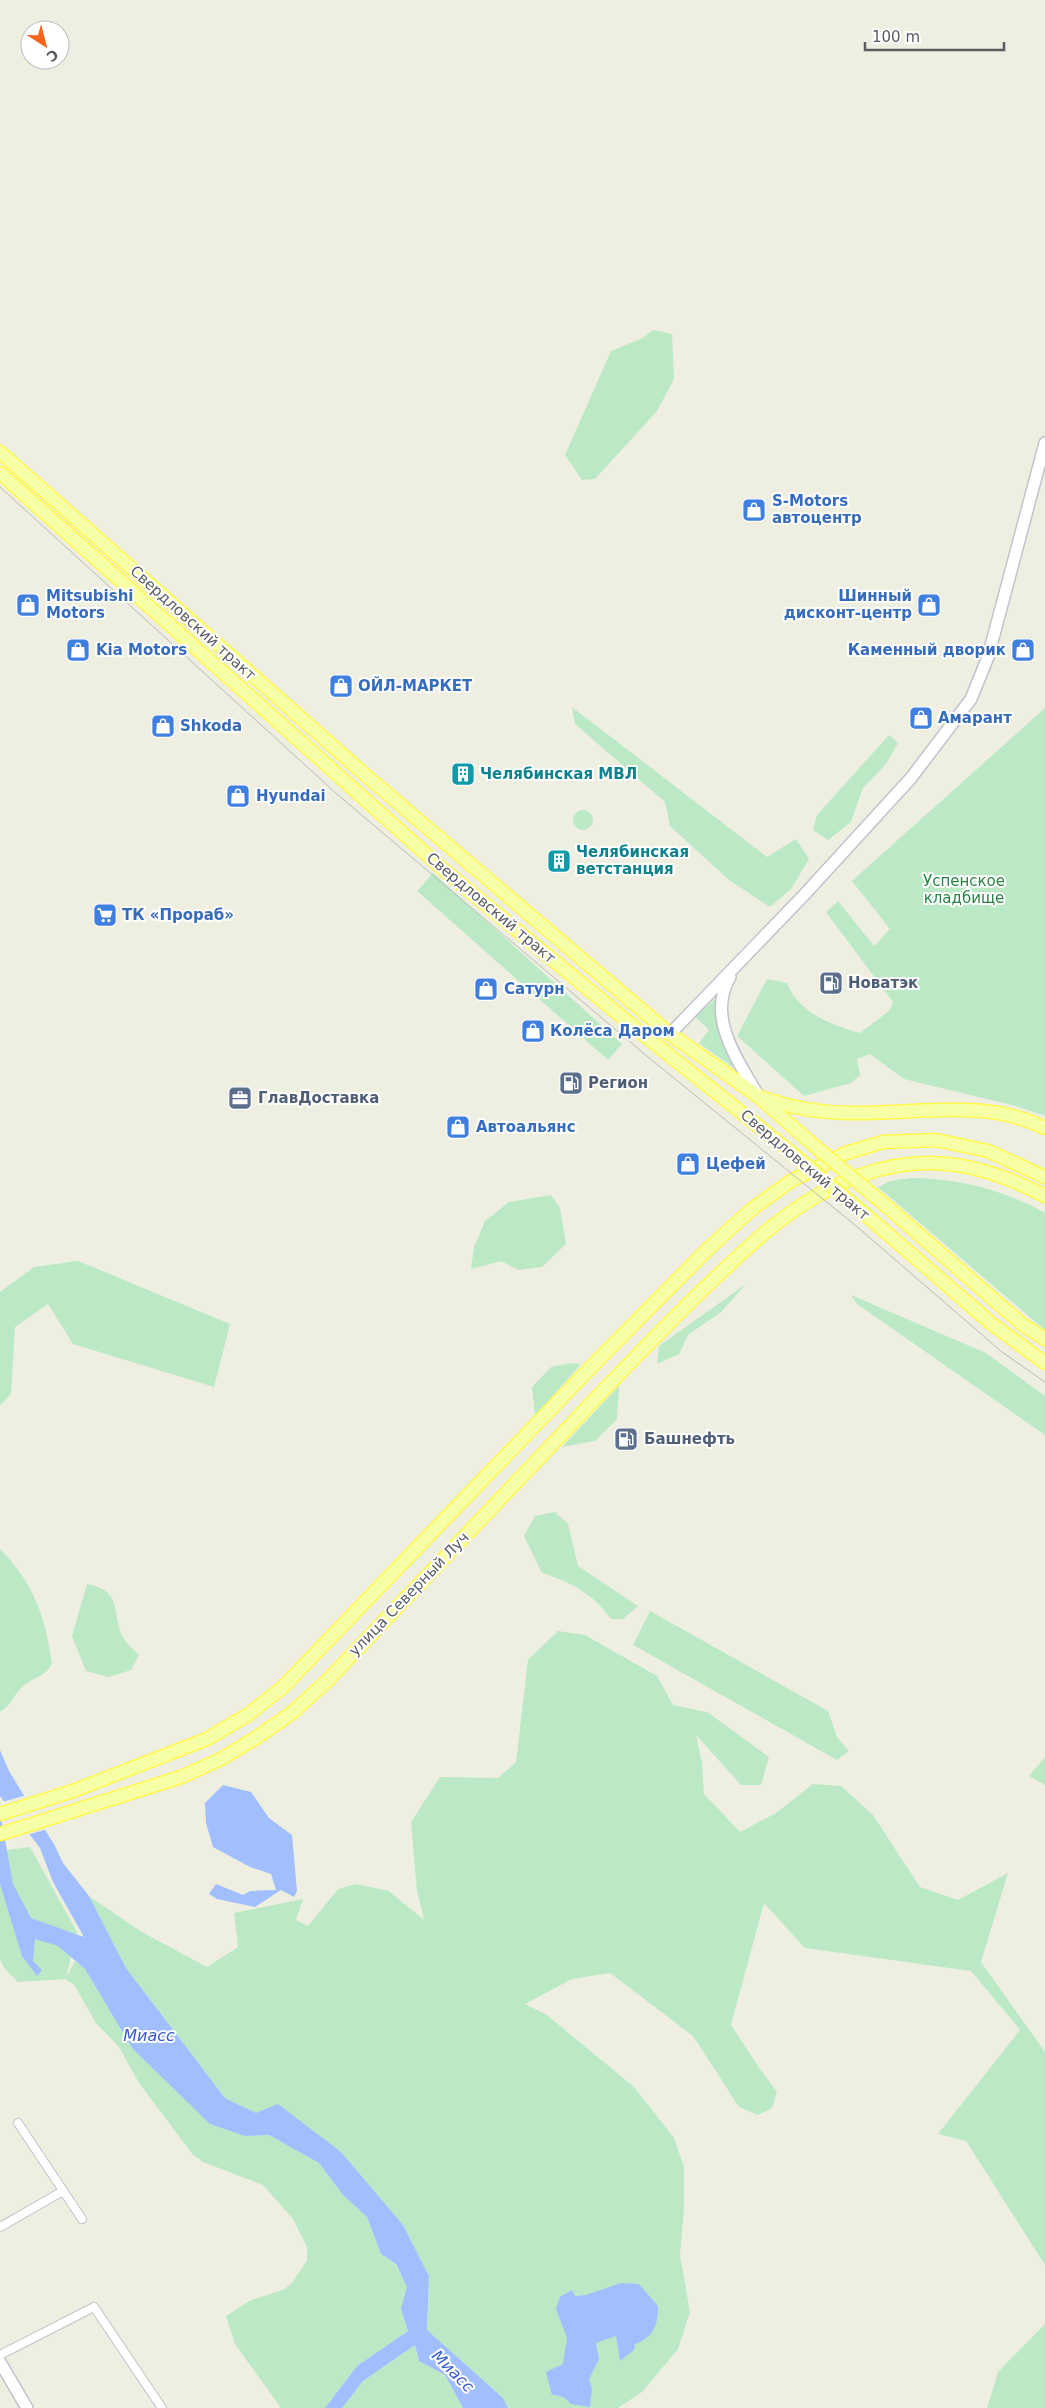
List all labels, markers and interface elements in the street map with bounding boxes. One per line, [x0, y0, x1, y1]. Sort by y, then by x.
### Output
north arrow [20, 20, 70, 70]
scale bar [865, 20, 1004, 52]
text: 100 m [872, 28, 920, 46]
text: С [44, 46, 62, 65]
place label: S-Motors автоцентр [772, 492, 862, 527]
shop icon: S-Motors автоцентр [741, 497, 767, 523]
street label: Свердловский тракт [126, 562, 260, 684]
place label: Mitsubishi Motors [46, 587, 133, 622]
place label: Шинный дисконт-центр [784, 587, 912, 622]
shop icon: Mitsubishi Motors [15, 592, 41, 618]
shop icon: Шинный дисконт-центр [916, 592, 942, 618]
shop icon: Kia Motors [65, 637, 91, 663]
shop icon: Каменный дворик [1010, 637, 1036, 663]
place label: Kia Motors [96, 641, 187, 659]
place label: Каменный дворик [848, 641, 1006, 659]
shop icon: ОЙЛ-МАРКЕТ [328, 673, 354, 699]
place label: ОЙЛ-МАРКЕТ [358, 676, 473, 695]
shop icon: Амарант [908, 705, 934, 731]
place label: Амарант [938, 709, 1012, 727]
shop icon: Shkoda [150, 713, 176, 739]
place label: Shkoda [180, 717, 242, 735]
building icon: Челябинская МВЛ [450, 761, 476, 787]
place label: Челябинская МВЛ [480, 765, 637, 783]
shop icon: Hyundai [225, 783, 251, 809]
place label: Hyundai [256, 787, 326, 805]
place label: Челябинская ветстанция [576, 843, 689, 878]
building icon: Челябинская ветстанция [546, 848, 572, 874]
street label: Свердловский тракт [423, 849, 559, 967]
park label: Успенское кладбище [923, 872, 1005, 907]
supermarket icon: ТК «Прораб» [92, 902, 118, 928]
place label: ТК «Прораб» [122, 906, 234, 924]
fuel station icon: Новатэк [818, 970, 844, 996]
place label: Новатэк [848, 974, 918, 992]
shop icon: Сатурн [473, 976, 499, 1002]
place label: Сатурн [504, 980, 565, 998]
shop icon: Колёса Даром [520, 1018, 546, 1044]
place label: Колёса Даром [550, 1022, 675, 1040]
fuel station icon: Регион [558, 1070, 584, 1096]
place label: Регион [588, 1074, 648, 1092]
office icon: ГлавДоставка [227, 1085, 253, 1111]
place label: ГлавДоставка [258, 1089, 379, 1107]
street label: Свердловский тракт [737, 1106, 873, 1224]
shop icon: Автоальянс [445, 1114, 471, 1140]
place label: Автоальянс [476, 1118, 576, 1136]
shop icon: Цефей [675, 1151, 701, 1177]
place label: Цефей [706, 1155, 766, 1173]
fuel station icon: Башнефть [613, 1426, 639, 1452]
place label: Башнефть [644, 1430, 735, 1448]
street label: улица Северный Луч [345, 1528, 473, 1660]
water label: Миасс [123, 2026, 175, 2045]
water label: Миасс [428, 2346, 478, 2396]

